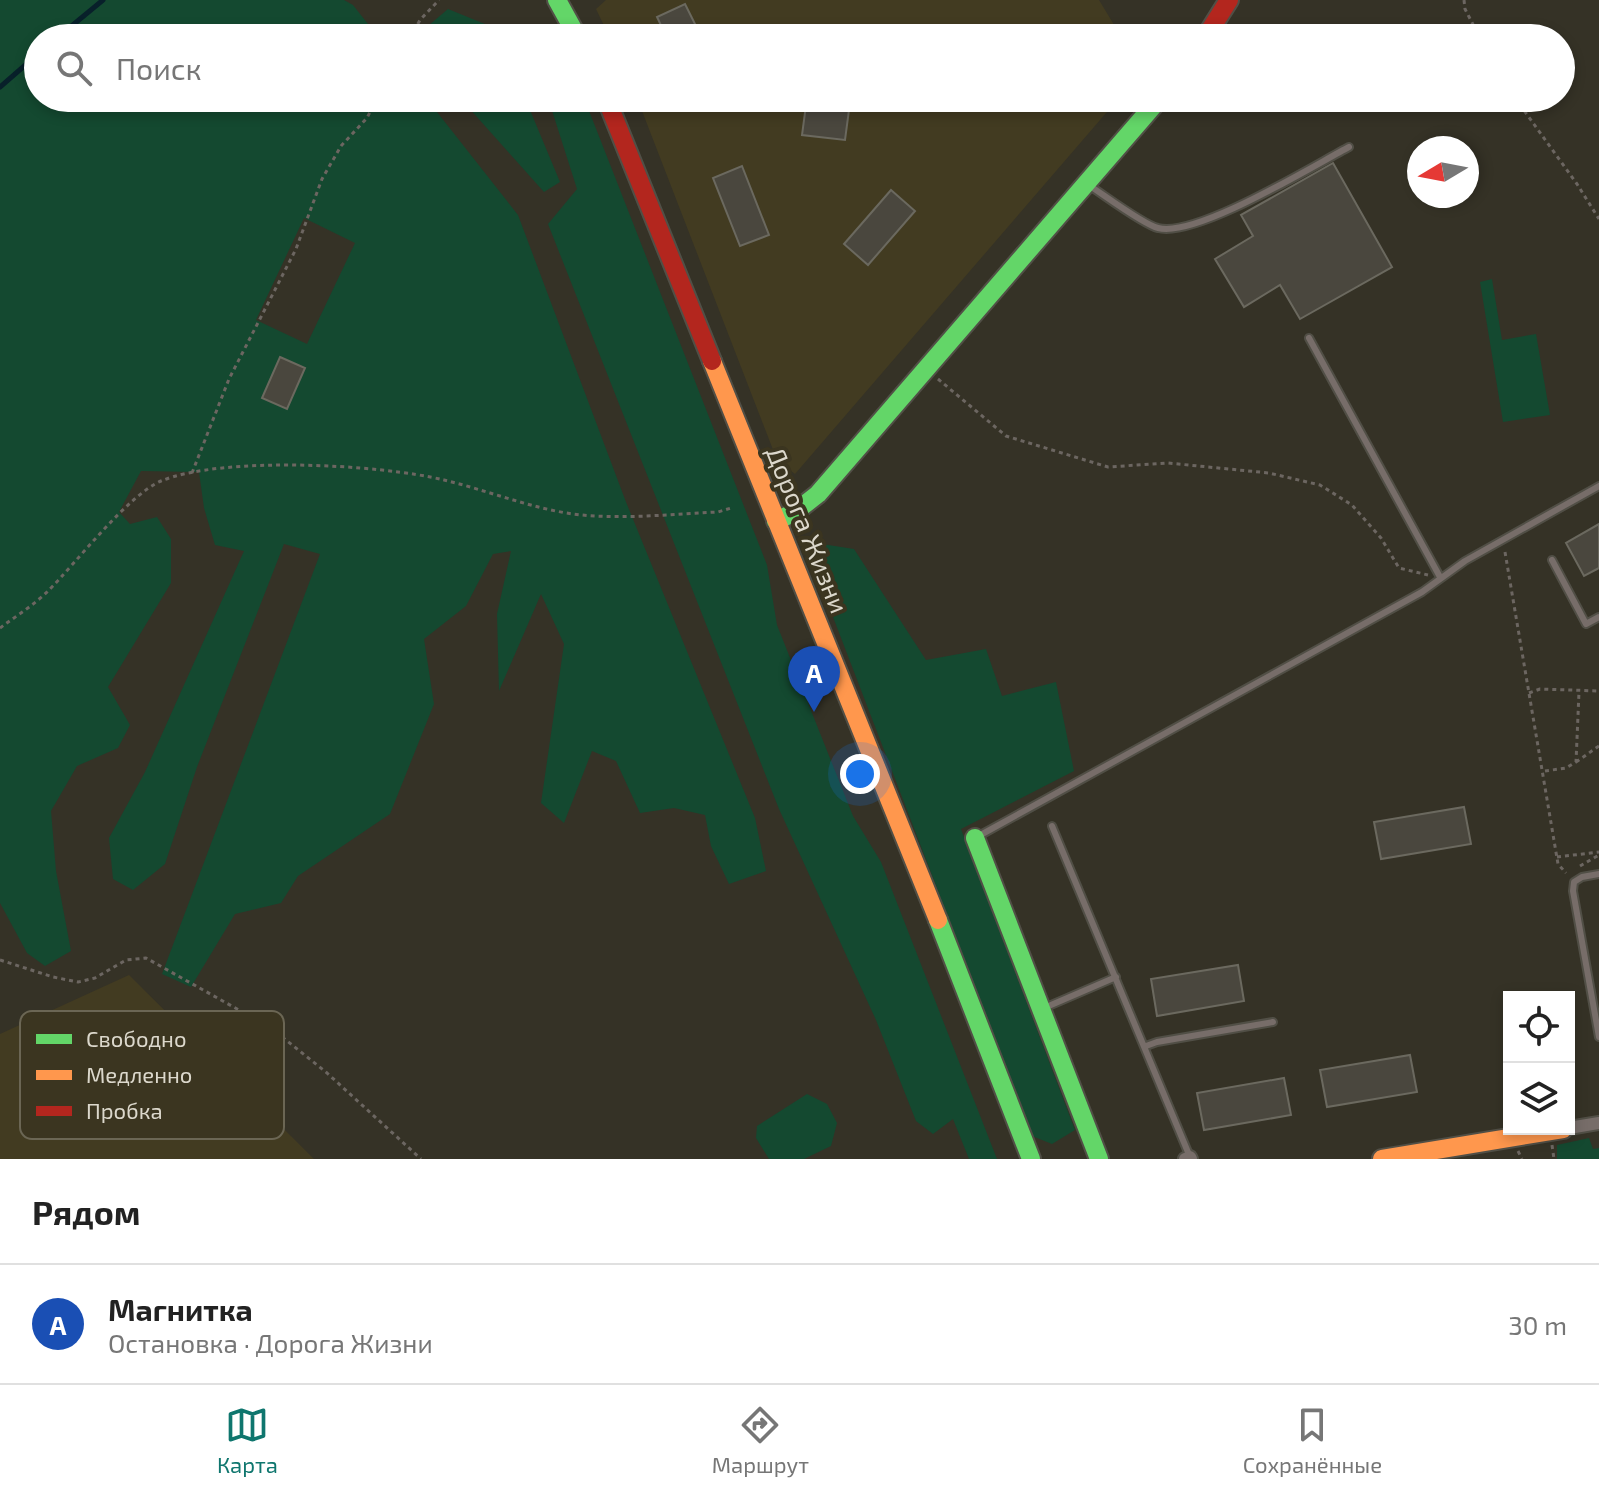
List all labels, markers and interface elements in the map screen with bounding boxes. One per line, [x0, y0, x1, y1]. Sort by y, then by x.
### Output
search box [24, 24, 1575, 112]
icon: search [52, 46, 96, 90]
text: Поиск [116, 50, 202, 86]
north arrow [1407, 136, 1479, 208]
street label: Дорога Жизни [761, 441, 856, 617]
pin: A [788, 646, 840, 712]
your location [840, 754, 880, 794]
map controls [1503, 991, 1575, 1135]
button: locate [1503, 991, 1575, 1063]
legend [20, 1011, 284, 1139]
text: Свободно [86, 1025, 186, 1051]
text: Медленно [86, 1061, 192, 1087]
button: layers [1503, 1063, 1575, 1135]
text: Пробка [86, 1097, 163, 1123]
text: Рядом [32, 1191, 140, 1232]
text: Магнитка [108, 1291, 253, 1327]
text: A [50, 1309, 66, 1340]
text: 30 m [1508, 1309, 1567, 1340]
text: Остановка · Дорога Жизни [108, 1327, 433, 1358]
tab: Карта [217, 1403, 278, 1477]
tab: Маршрут [712, 1403, 809, 1477]
tab: Сохранённые [1243, 1403, 1382, 1477]

